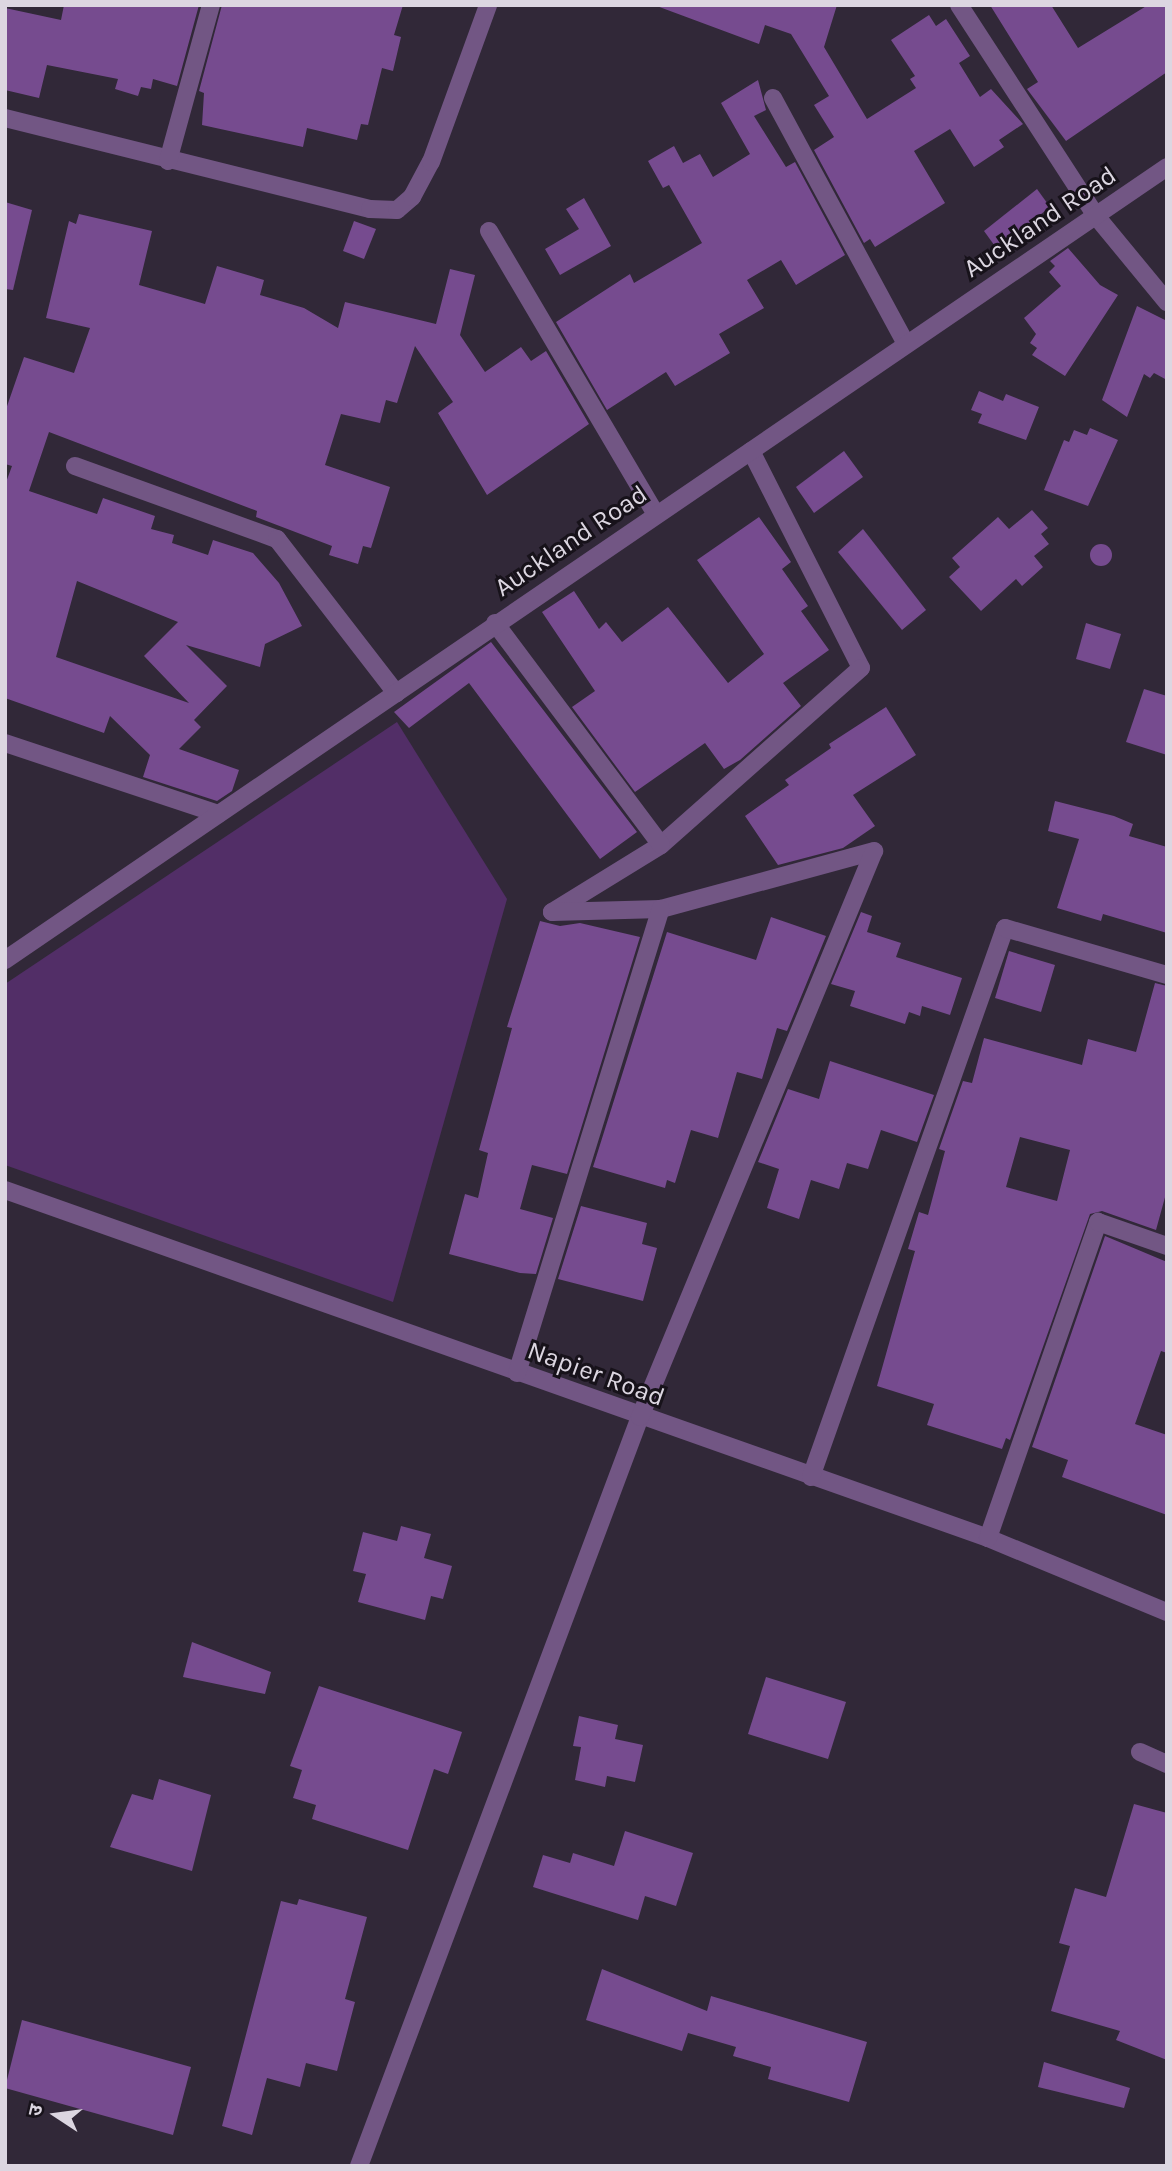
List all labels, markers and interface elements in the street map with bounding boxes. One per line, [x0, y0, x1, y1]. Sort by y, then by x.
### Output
street label: Auckland Road [958, 159, 1122, 285]
street label: Auckland Road [489, 478, 653, 604]
street label: Napier Road [523, 1335, 669, 1413]
north arrow [21, 2080, 91, 2150]
text: उ [24, 2102, 48, 2118]

